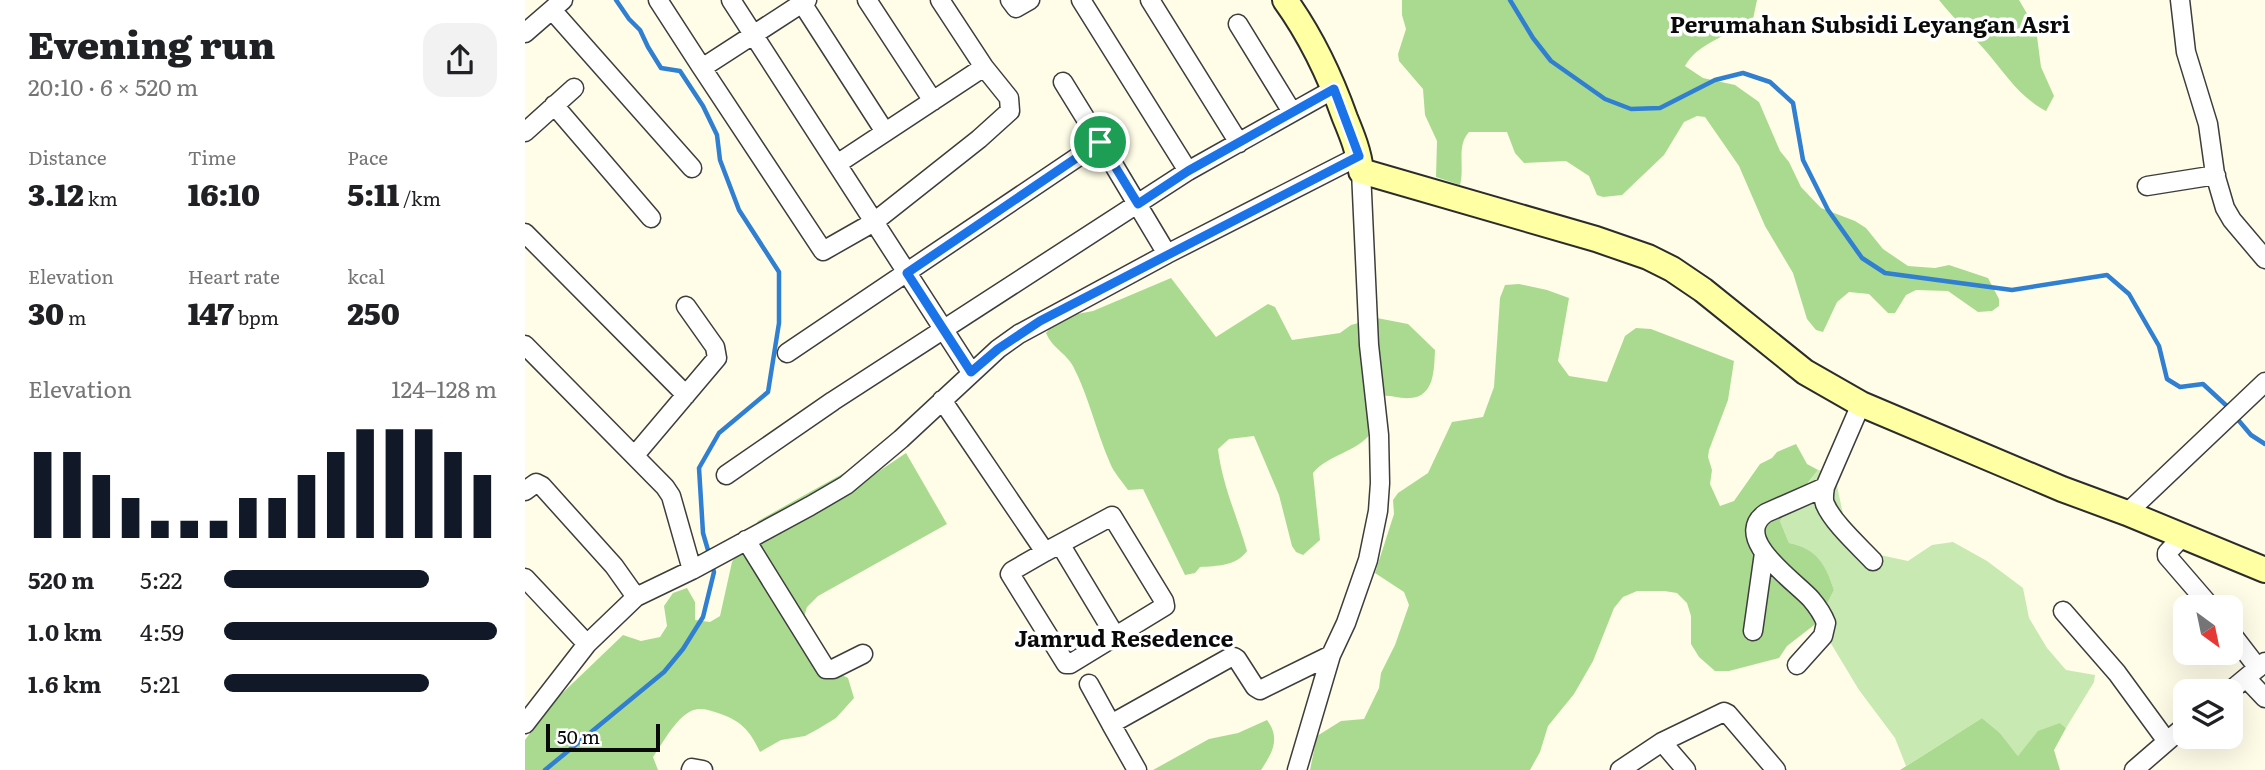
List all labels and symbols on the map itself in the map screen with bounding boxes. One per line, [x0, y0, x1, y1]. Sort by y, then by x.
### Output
district label: Perumahan Subsidi Leyangan Asri [1670, 6, 2070, 40]
pin [1070, 112, 1130, 172]
north arrow [2173, 595, 2243, 665]
district label: Jamrud Resedence [1014, 620, 1234, 654]
scale bar [546, 721, 660, 753]

